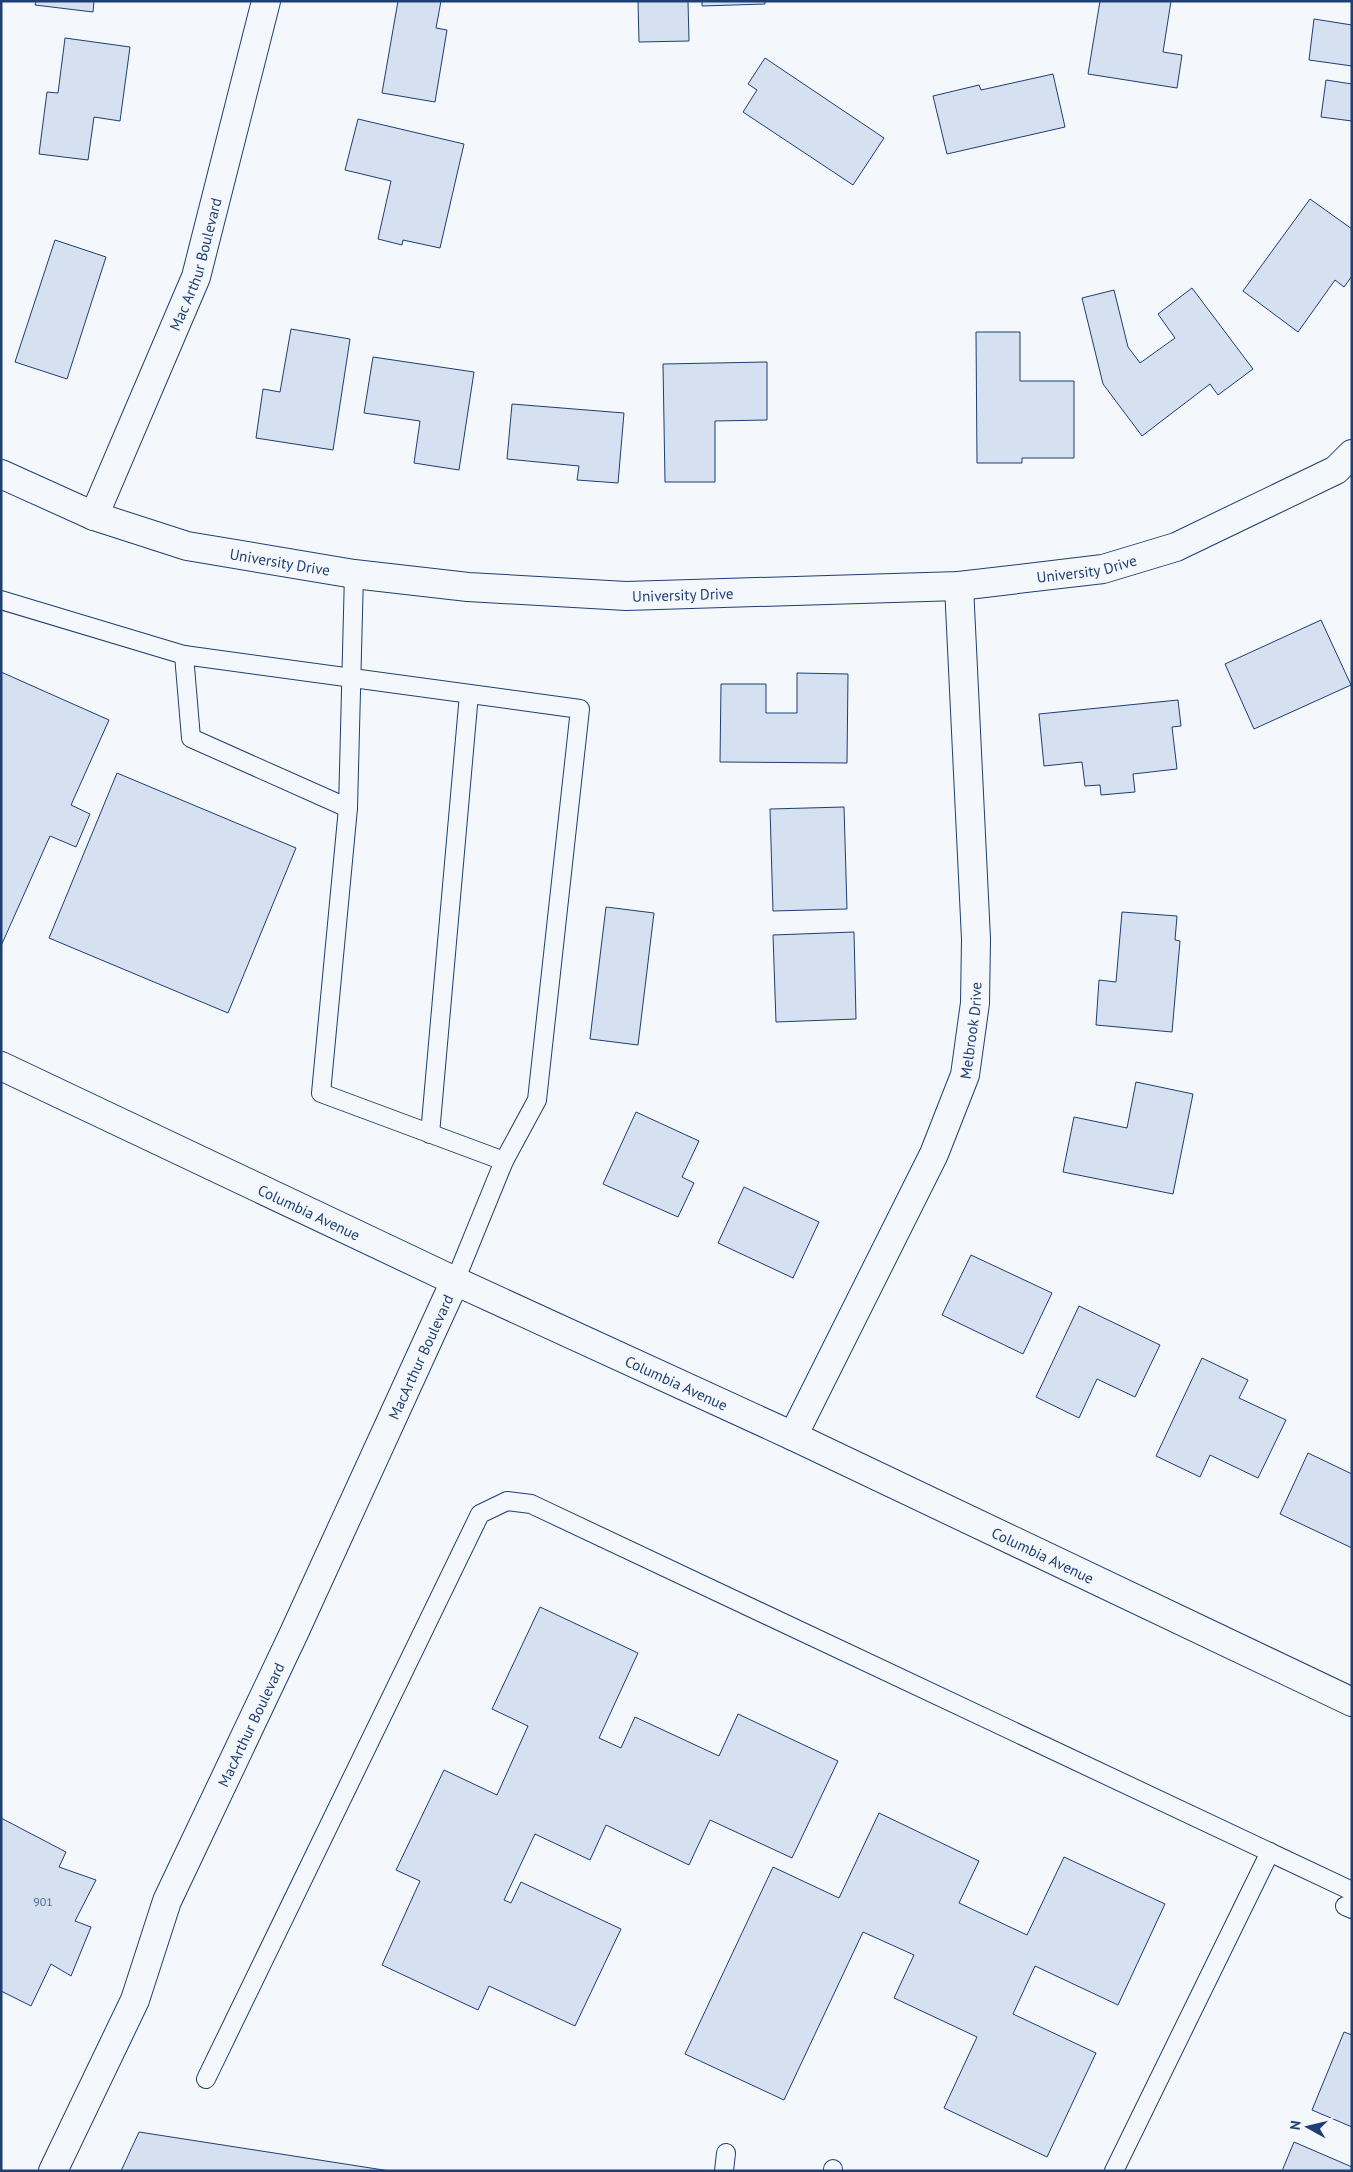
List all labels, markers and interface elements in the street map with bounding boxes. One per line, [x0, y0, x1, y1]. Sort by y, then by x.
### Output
street label: Mac Arthur Boulevard [165, 196, 225, 333]
street label: University Drive [228, 544, 332, 579]
street label: University Drive [1035, 550, 1139, 586]
street label: University Drive [632, 583, 734, 605]
street label: Melbrook Drive [955, 982, 985, 1080]
street label: Columbia Avenue [255, 1180, 363, 1244]
street label: MacArthur Boulevard [384, 1291, 457, 1422]
street label: Columbia Avenue [622, 1351, 731, 1414]
street label: Columbia Avenue [989, 1523, 1097, 1587]
street label: MacArthur Boulevard [213, 1659, 288, 1790]
house number: 901 [33, 1894, 53, 1909]
north arrow [1283, 2102, 1333, 2152]
text: N [1286, 2119, 1305, 2131]

